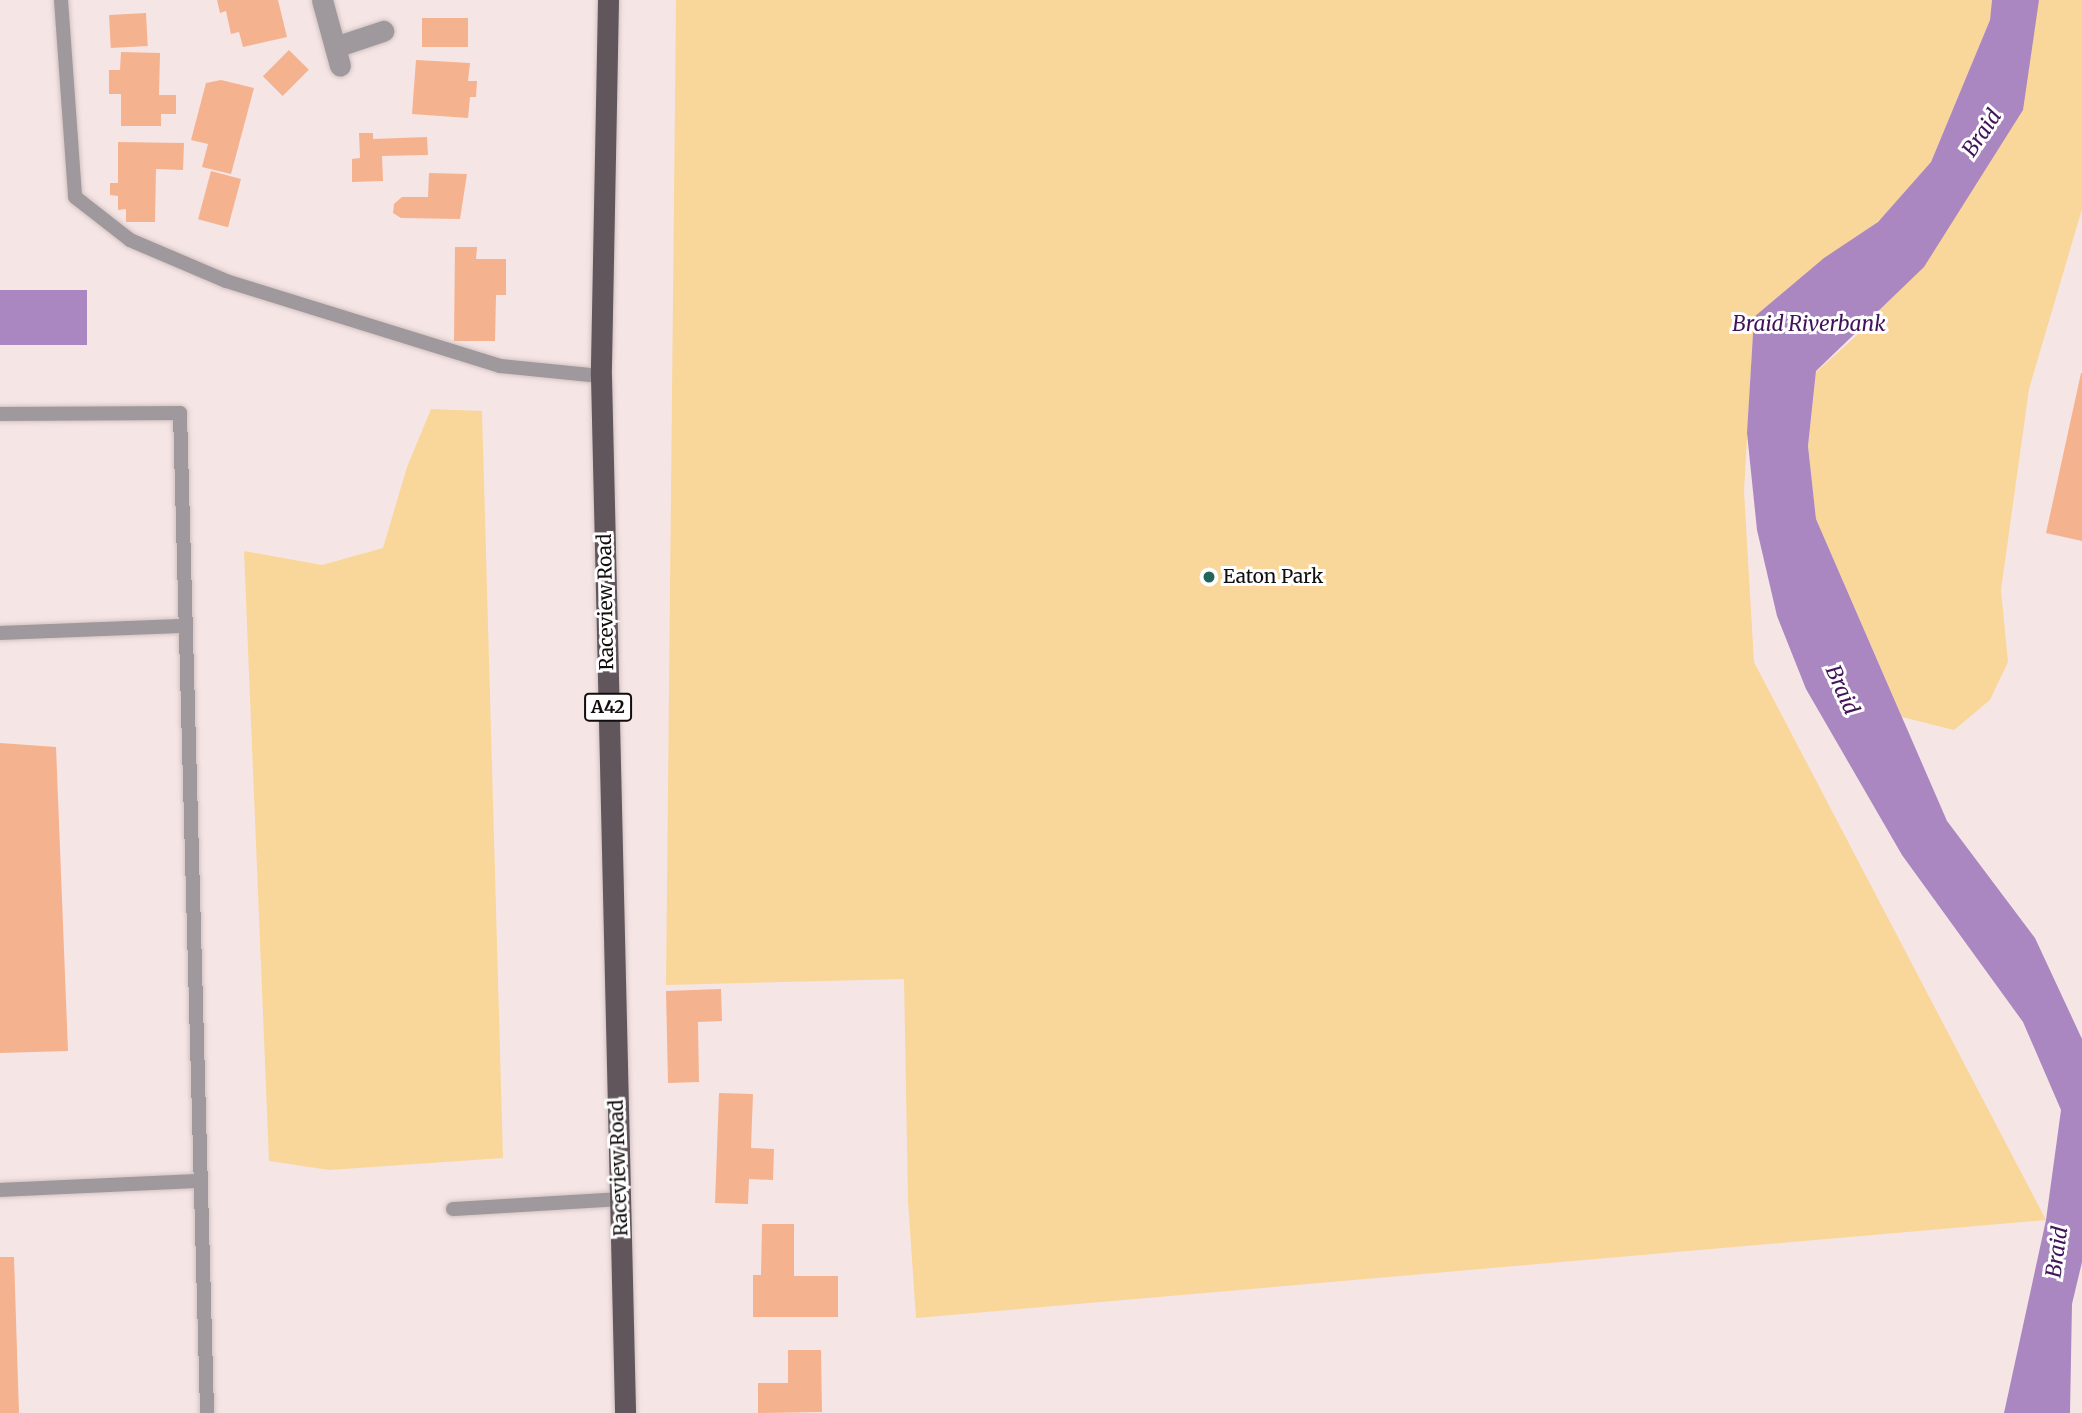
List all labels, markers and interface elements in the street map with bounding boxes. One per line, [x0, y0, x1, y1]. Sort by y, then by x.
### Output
water label: Braid [1957, 105, 2007, 161]
water label: Braid Riverbank [1732, 311, 1886, 337]
street label: Raceview Road [593, 533, 619, 671]
place label: Eaton Park [1223, 566, 1323, 588]
marker: Eaton Park [1201, 569, 1217, 585]
water label: Braid [1820, 661, 1864, 719]
road number: A42 [584, 692, 632, 722]
street label: Raceview Road [605, 1099, 633, 1237]
water label: Braid [2041, 1225, 2073, 1279]

